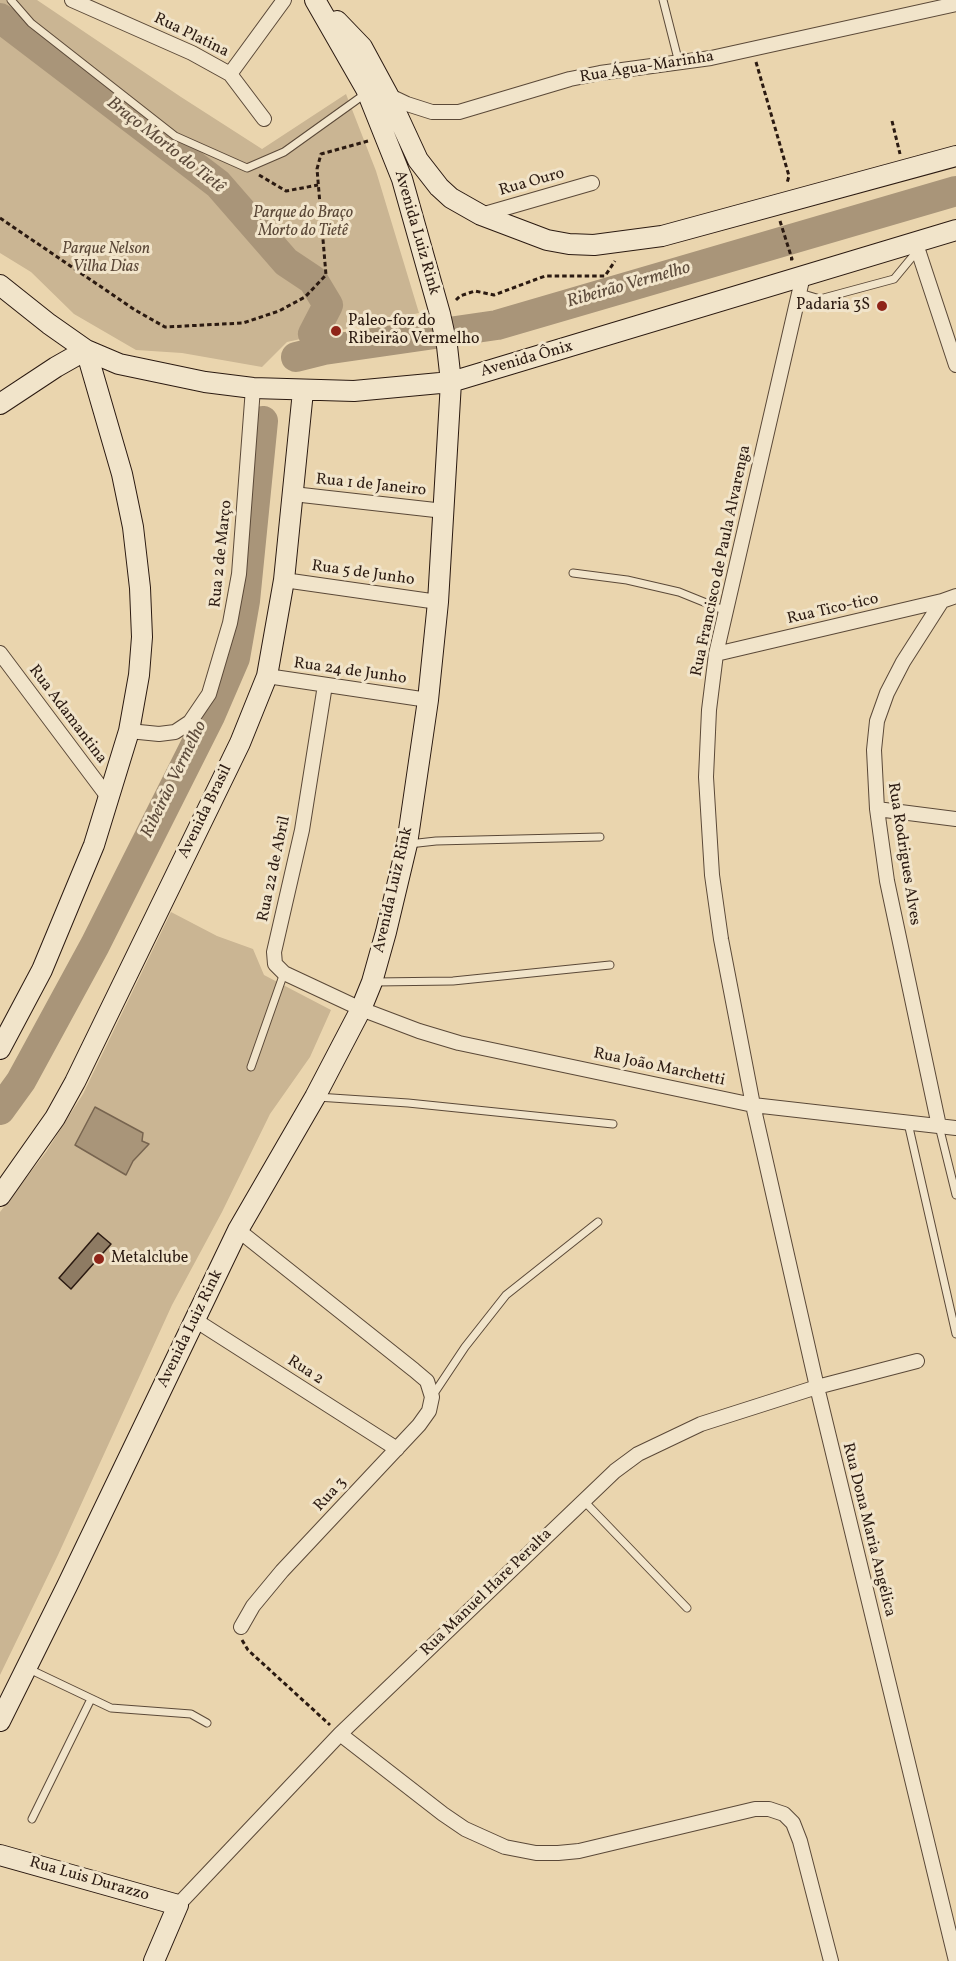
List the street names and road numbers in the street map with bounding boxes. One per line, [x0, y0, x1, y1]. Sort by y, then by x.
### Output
street label: Rua Platina [150, 10, 232, 62]
street label: Rua Água-Marinha [579, 48, 715, 88]
street label: Rua Ouro [497, 165, 567, 201]
street label: Avenida Luiz Rink [389, 168, 443, 298]
street label: Avenida Ônix [479, 338, 575, 382]
street label: Rua Francisco de Paula Alvarenga [688, 444, 756, 678]
street label: Rua 1 de Janeiro [315, 471, 427, 501]
street label: Rua 2 de Março [207, 499, 237, 609]
street label: Rua 5 de Junho [310, 557, 416, 591]
street label: Rua Tico-tico [786, 590, 880, 630]
street label: Rua 24 de Junho [292, 655, 408, 689]
street label: Rua Adamantina [24, 662, 110, 768]
street label: Avenida Brasil [175, 762, 237, 862]
street label: Rua Rodrigues Alves [882, 781, 924, 927]
street label: Rua 22 de Abril [254, 814, 296, 924]
street label: Avenida Luiz Rink [370, 825, 418, 955]
street label: Rua João Marchetti [592, 1045, 726, 1091]
street label: Avenida Luiz Rink [154, 1267, 228, 1391]
street label: Rua 2 [283, 1352, 327, 1390]
street label: Rua Dona Maria Angélica [837, 1441, 899, 1619]
street label: Rua 3 [311, 1474, 351, 1516]
street label: Rua Manuel Hare Peralta [417, 1525, 557, 1661]
street label: Rua Luis Durazzo [27, 1854, 151, 1906]

